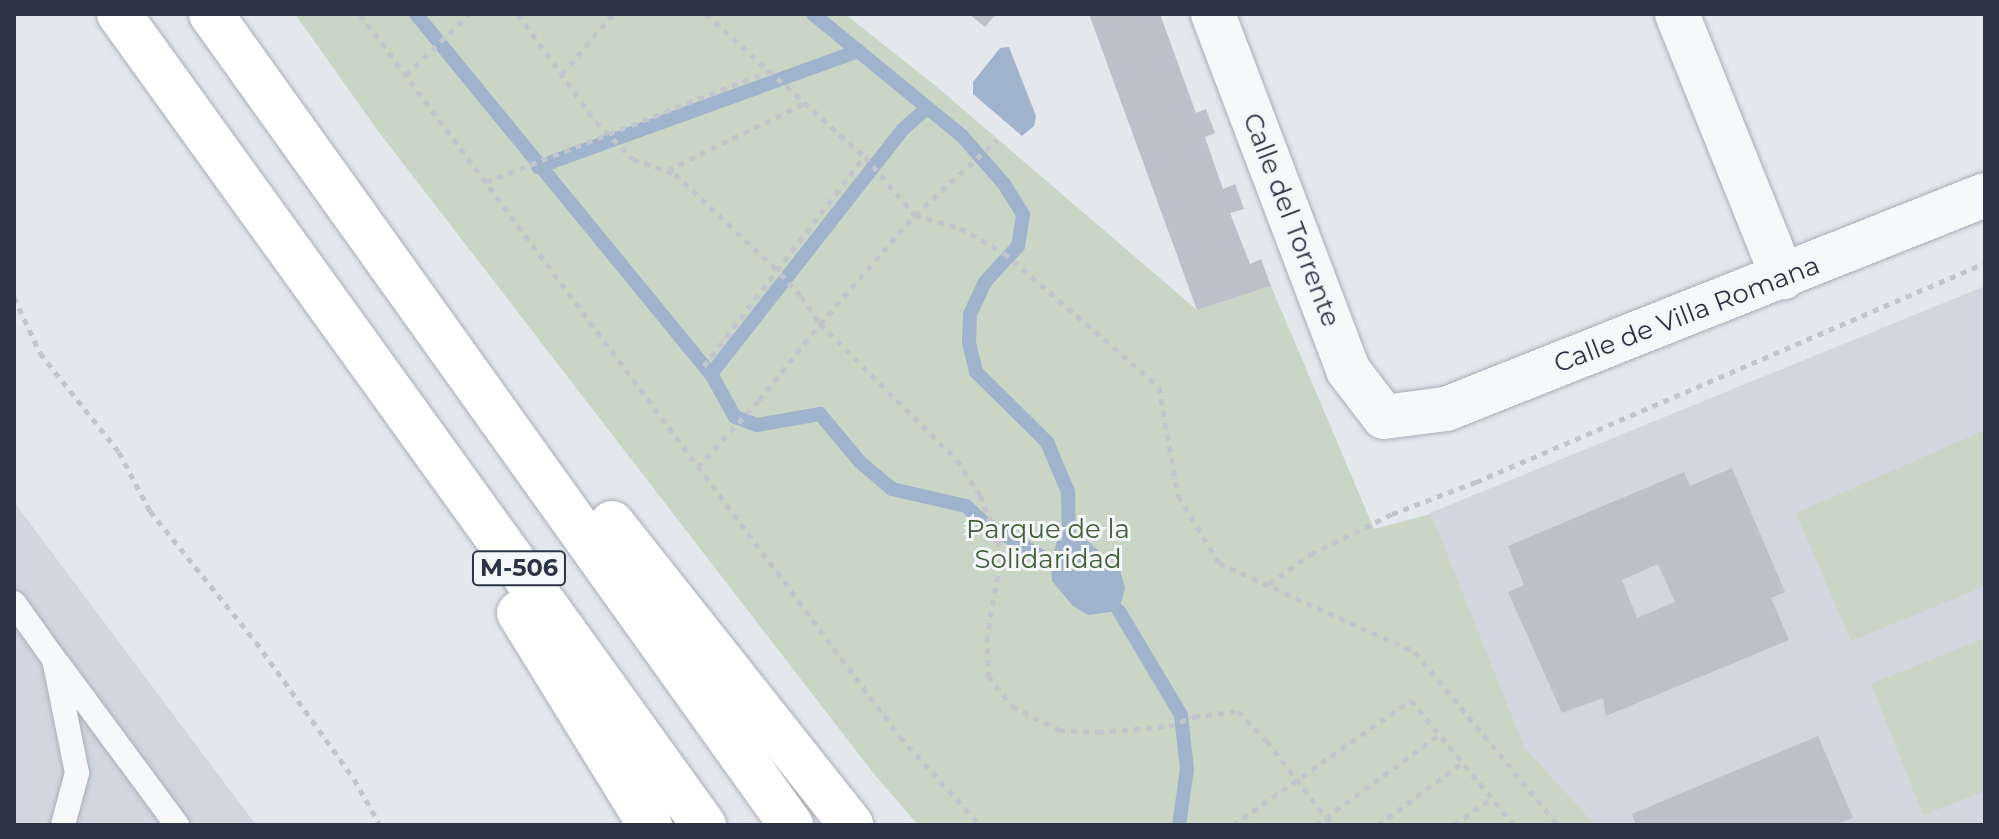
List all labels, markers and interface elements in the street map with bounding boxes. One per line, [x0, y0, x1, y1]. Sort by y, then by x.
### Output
street label: Calle del Torrente [1236, 109, 1346, 331]
street label: Calle de Villa Romana [1550, 250, 1824, 380]
park label: Parque de la Solidaridad [966, 514, 1130, 576]
road number: M-506 [471, 548, 567, 588]

